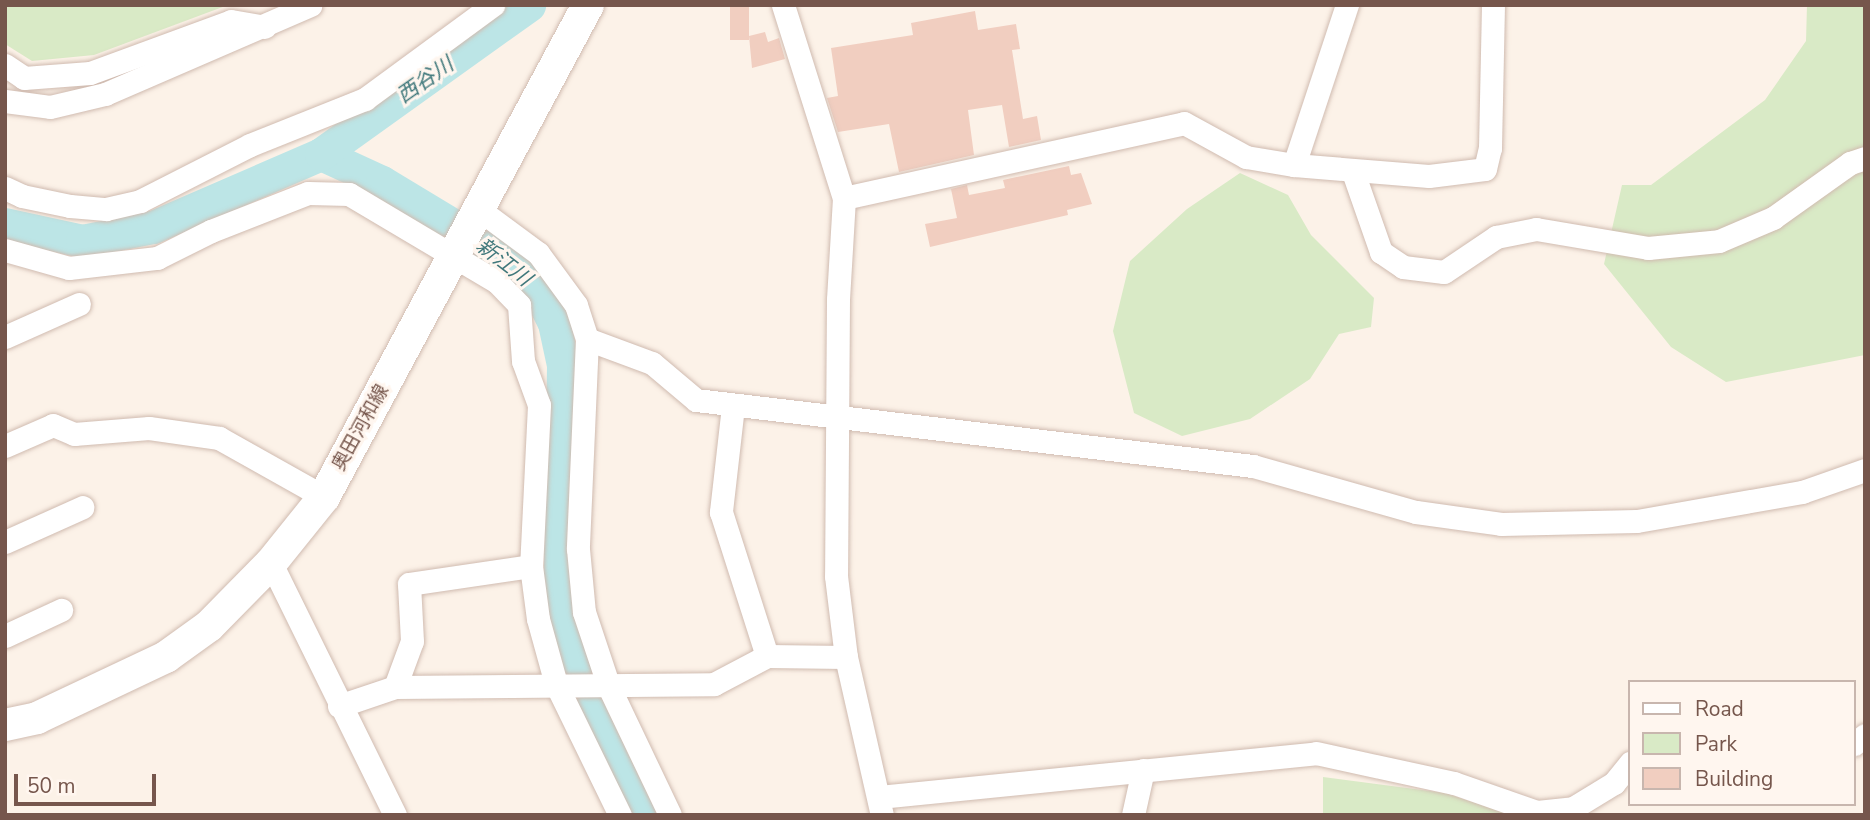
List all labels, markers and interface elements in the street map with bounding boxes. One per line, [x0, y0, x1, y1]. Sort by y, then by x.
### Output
water label: 西谷川 [392, 52, 458, 108]
water label: 新江川 [471, 233, 537, 291]
street label: 奥田河和線 [328, 381, 394, 475]
legend [1629, 680, 1856, 806]
text: Road [1695, 695, 1744, 723]
text: Park [1695, 730, 1737, 758]
scale bar [18, 760, 159, 804]
text: Building [1695, 765, 1773, 793]
text: 50 m [27, 772, 76, 800]

